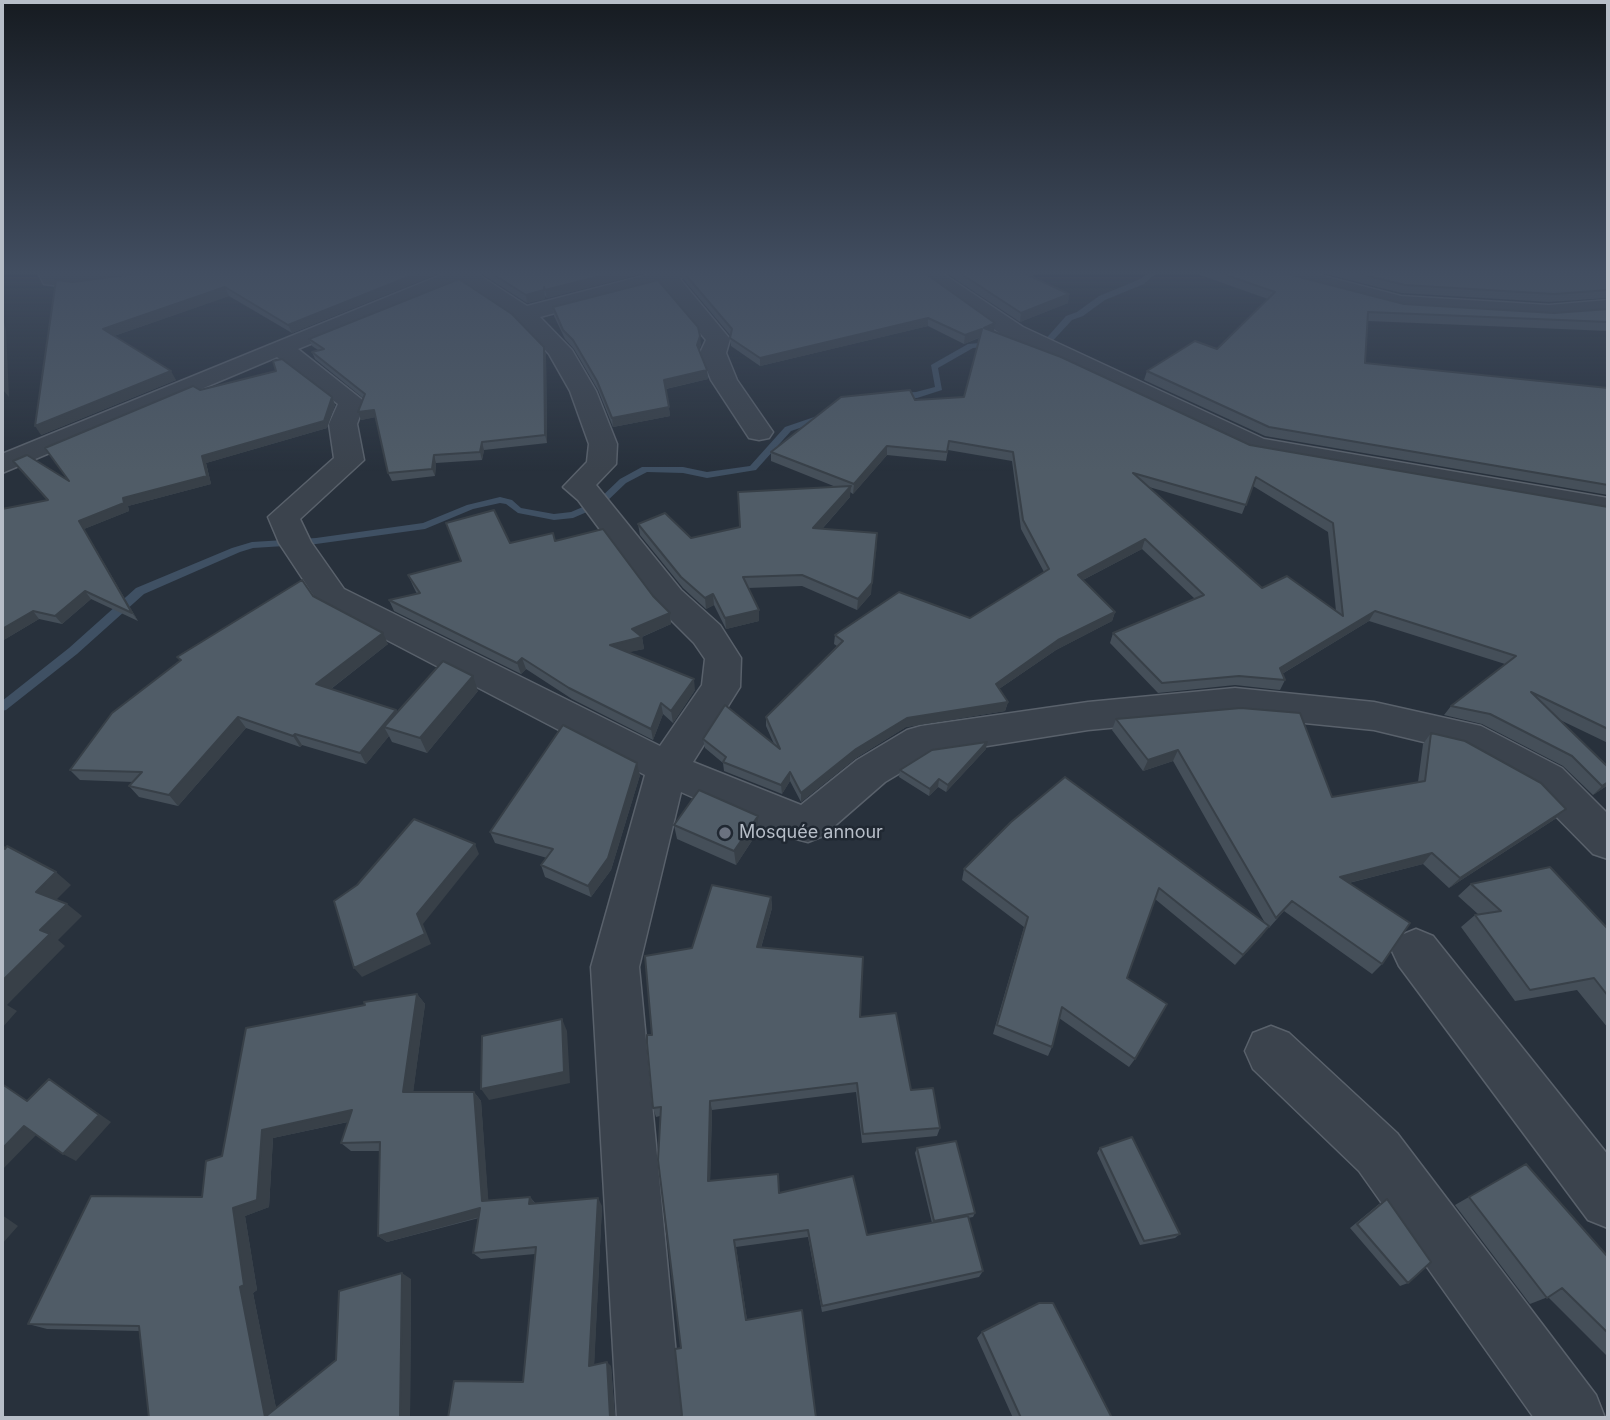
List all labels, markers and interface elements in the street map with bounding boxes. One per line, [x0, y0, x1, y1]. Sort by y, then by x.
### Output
place label: Mosquée annour [739, 822, 883, 844]
marker: Mosquée annour [717, 825, 733, 841]

